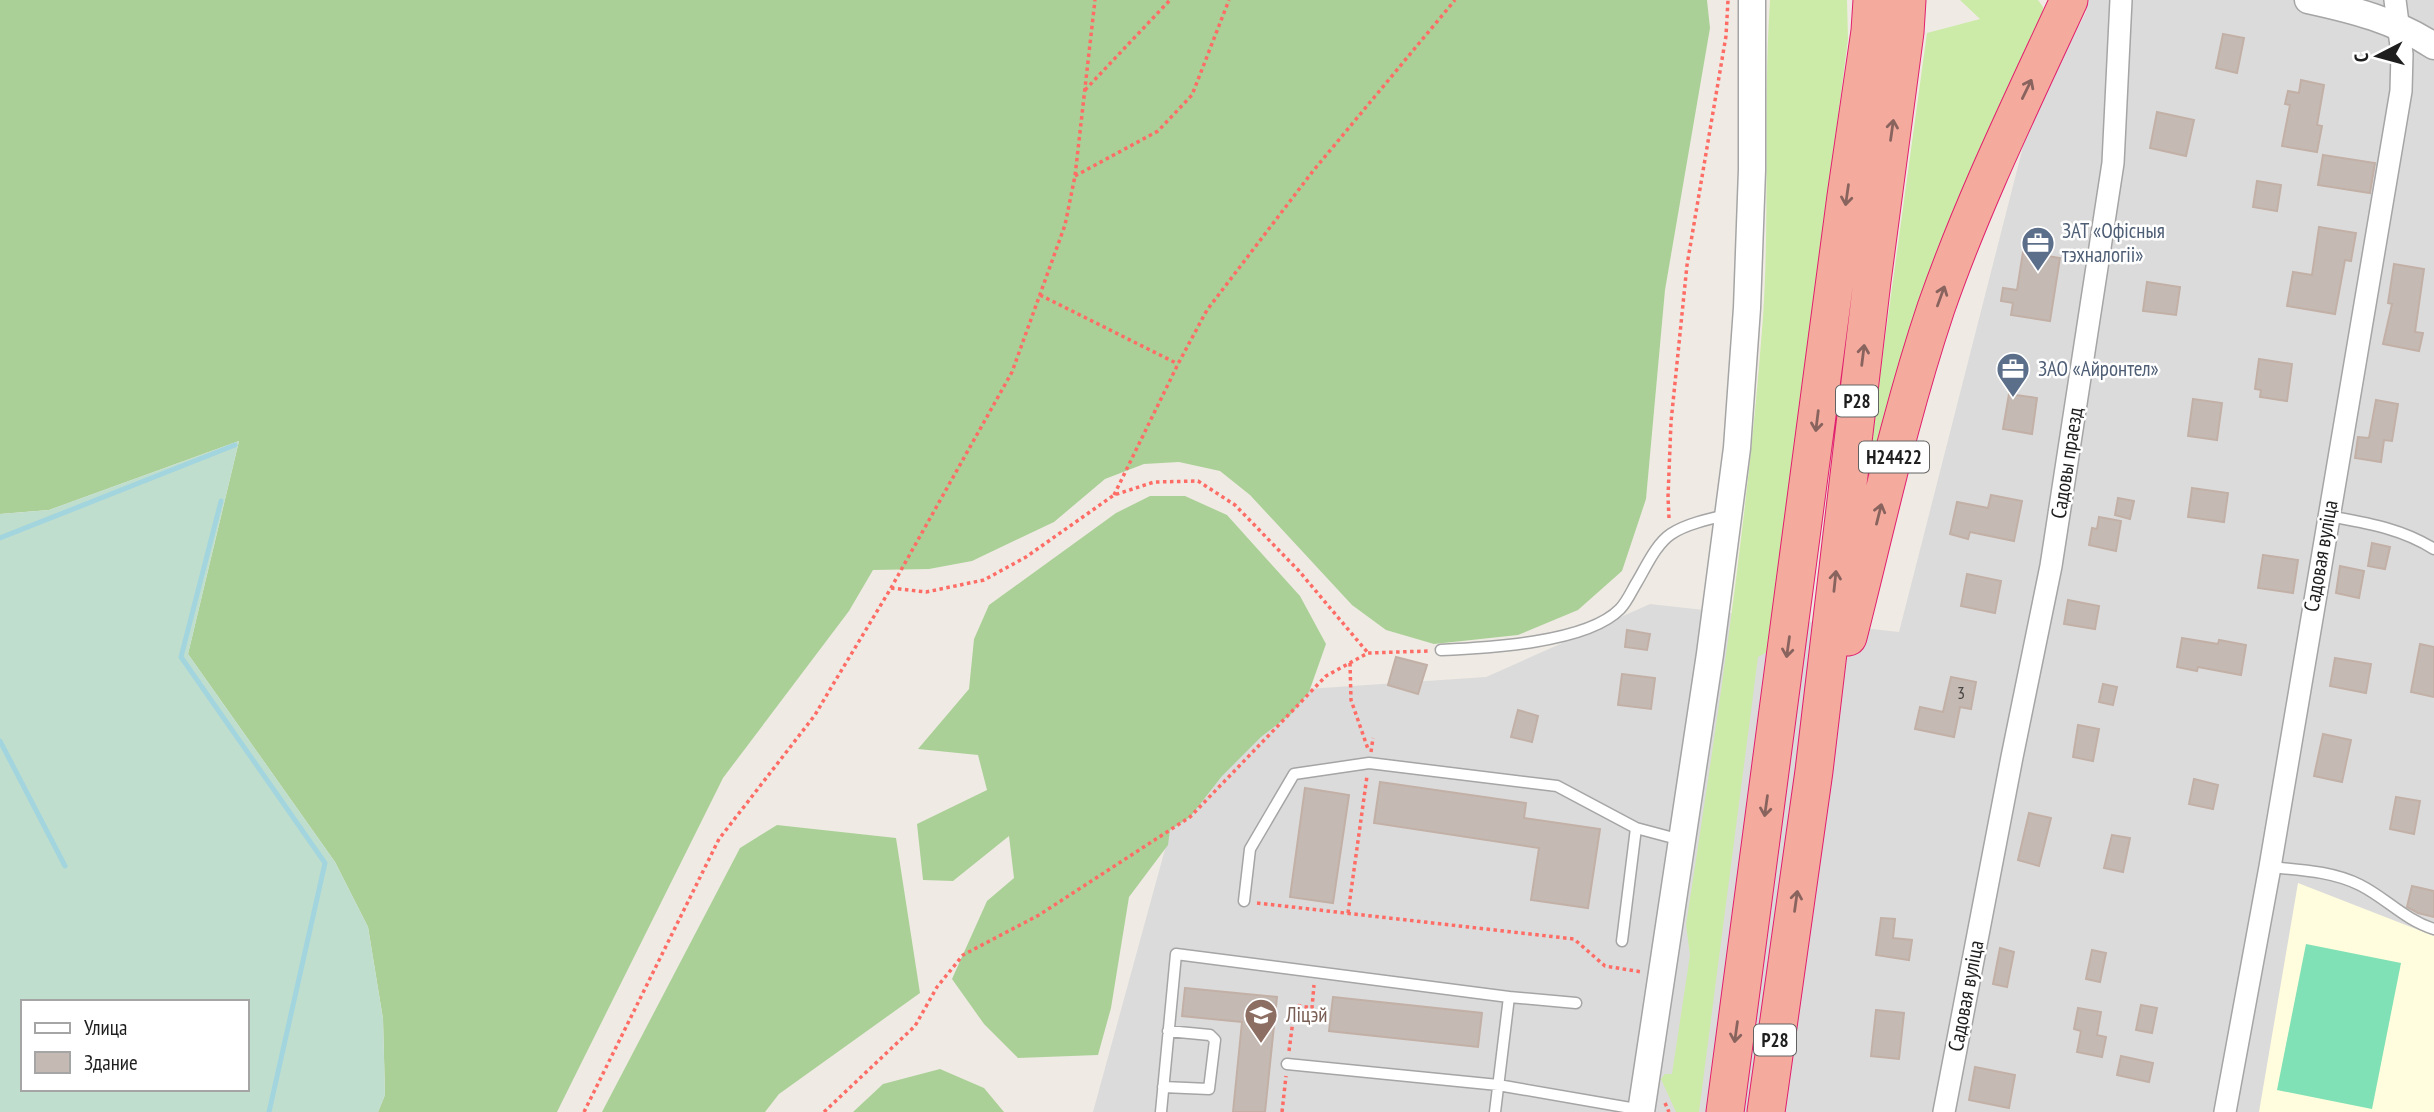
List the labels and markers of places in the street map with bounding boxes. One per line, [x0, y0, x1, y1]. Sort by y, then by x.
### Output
place label: ЗАТ «Офісныя тэхналогіі» [2062, 217, 2165, 268]
office icon: ЗАТ «Офісныя тэхналогіі» [2019, 224, 2057, 273]
office icon: ЗАО «Айронтел» [1994, 350, 2032, 399]
place label: ЗАО «Айронтел» [2038, 355, 2159, 382]
school or university icon: Ліцэй [1242, 996, 1280, 1045]
place label: Ліцэй [1285, 1001, 1327, 1028]

